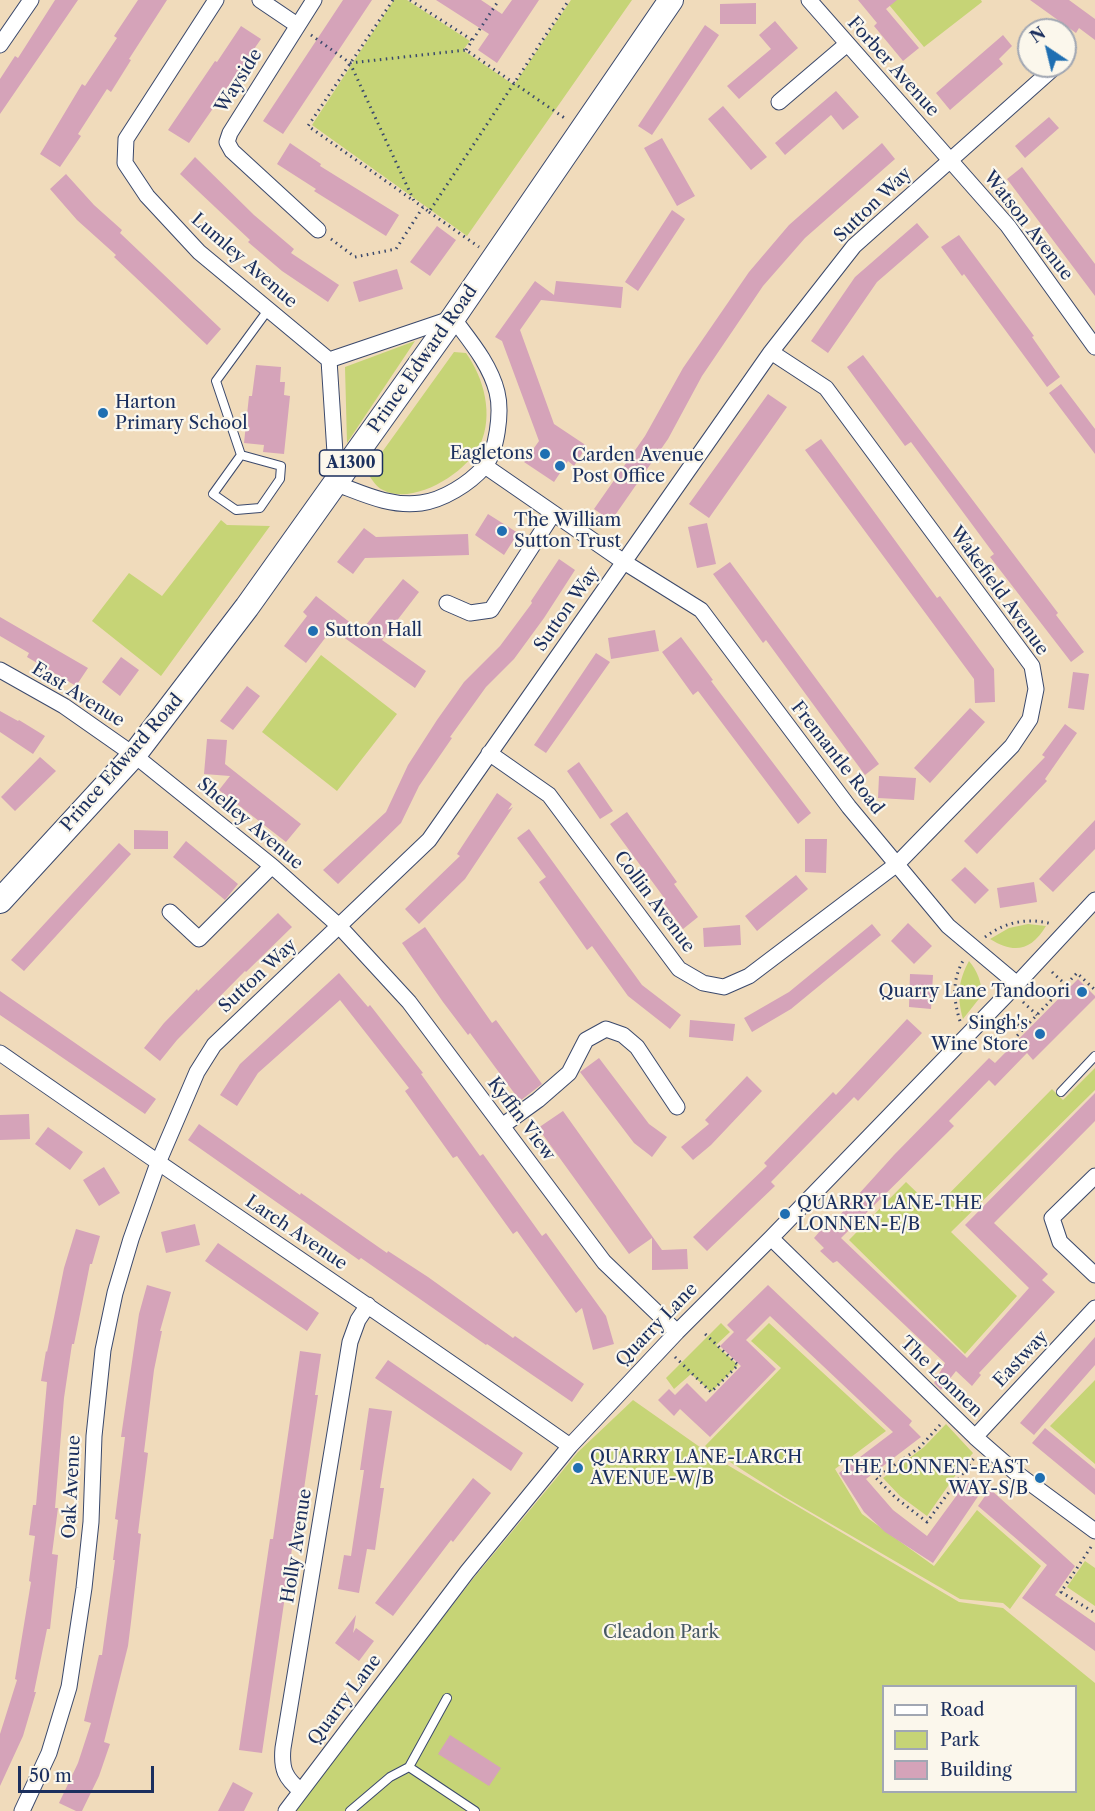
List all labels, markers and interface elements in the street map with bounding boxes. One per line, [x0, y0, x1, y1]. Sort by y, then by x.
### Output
street label: Forber Avenue [843, 13, 943, 121]
north arrow [1017, 18, 1077, 78]
text: N [1026, 23, 1049, 47]
street label: Wayside [211, 45, 267, 117]
street label: Sutton Way [830, 163, 916, 247]
street label: Watson Avenue [979, 167, 1077, 285]
street label: Lumley Avenue [187, 209, 301, 313]
street label: Prince Edward Road [364, 281, 482, 437]
place label: Harton Primary School [115, 392, 248, 434]
marker: Harton Primary School [96, 406, 110, 420]
place label: Eagletons [450, 443, 533, 465]
place label: Carden Avenue Post Office [572, 445, 704, 488]
marker: Eagletons [538, 447, 552, 461]
road number: A1300 [320, 450, 382, 476]
marker: Carden Avenue Post Office [553, 459, 567, 473]
place label: The William Sutton Trust [514, 510, 621, 552]
street label: Wakefield Avenue [945, 522, 1053, 660]
marker: The William Sutton Trust [495, 524, 509, 538]
street label: Sutton Way [530, 562, 604, 656]
place label: Sutton Hall [325, 620, 422, 642]
marker: Sutton Hall [306, 624, 320, 638]
street label: East Avenue [28, 658, 128, 732]
street label: Prince Edward Road [56, 690, 188, 836]
street label: Fremantle Road [786, 697, 888, 819]
street label: Shelley Avenue [193, 774, 307, 874]
street label: Collin Avenue [609, 847, 699, 957]
street label: Sutton Way [214, 934, 302, 1018]
place label: Quarry Lane Tandoori [878, 981, 1070, 1003]
marker: Quarry Lane Tandoori [1075, 985, 1089, 999]
place label: Singh's Wine Store [931, 1013, 1028, 1056]
marker: Singh's Wine Store [1033, 1027, 1047, 1041]
street label: Kyffin View [483, 1073, 559, 1165]
street label: Larch Avenue [241, 1191, 351, 1275]
place label: QUARRY LANE-THE LONNEN-E/B [797, 1193, 982, 1236]
marker: QUARRY LANE-THE LONNEN-E/B [778, 1207, 792, 1221]
street label: Quarry Lane [612, 1279, 702, 1371]
street label: Eastway [989, 1326, 1053, 1392]
street label: The Lonnen [895, 1332, 987, 1422]
street label: Oak Avenue [59, 1435, 85, 1539]
place label: QUARRY LANE-LARCH AVENUE-W/B [590, 1447, 802, 1490]
place label: THE LONNEN-EAST WAY-S/B [840, 1457, 1028, 1500]
marker: QUARRY LANE-LARCH AVENUE-W/B [571, 1461, 585, 1475]
marker: THE LONNEN-EAST WAY-S/B [1033, 1471, 1047, 1485]
street label: Holly Avenue [277, 1487, 317, 1605]
park label: Cleadon Park [603, 1622, 719, 1644]
street label: Quarry Lane [304, 1650, 386, 1750]
legend [882, 1685, 1077, 1793]
text: Road [940, 1699, 985, 1721]
text: Park [940, 1729, 979, 1751]
scale bar [21, 1754, 158, 1792]
text: Building [940, 1759, 1012, 1781]
text: 50 m [29, 1765, 72, 1787]

